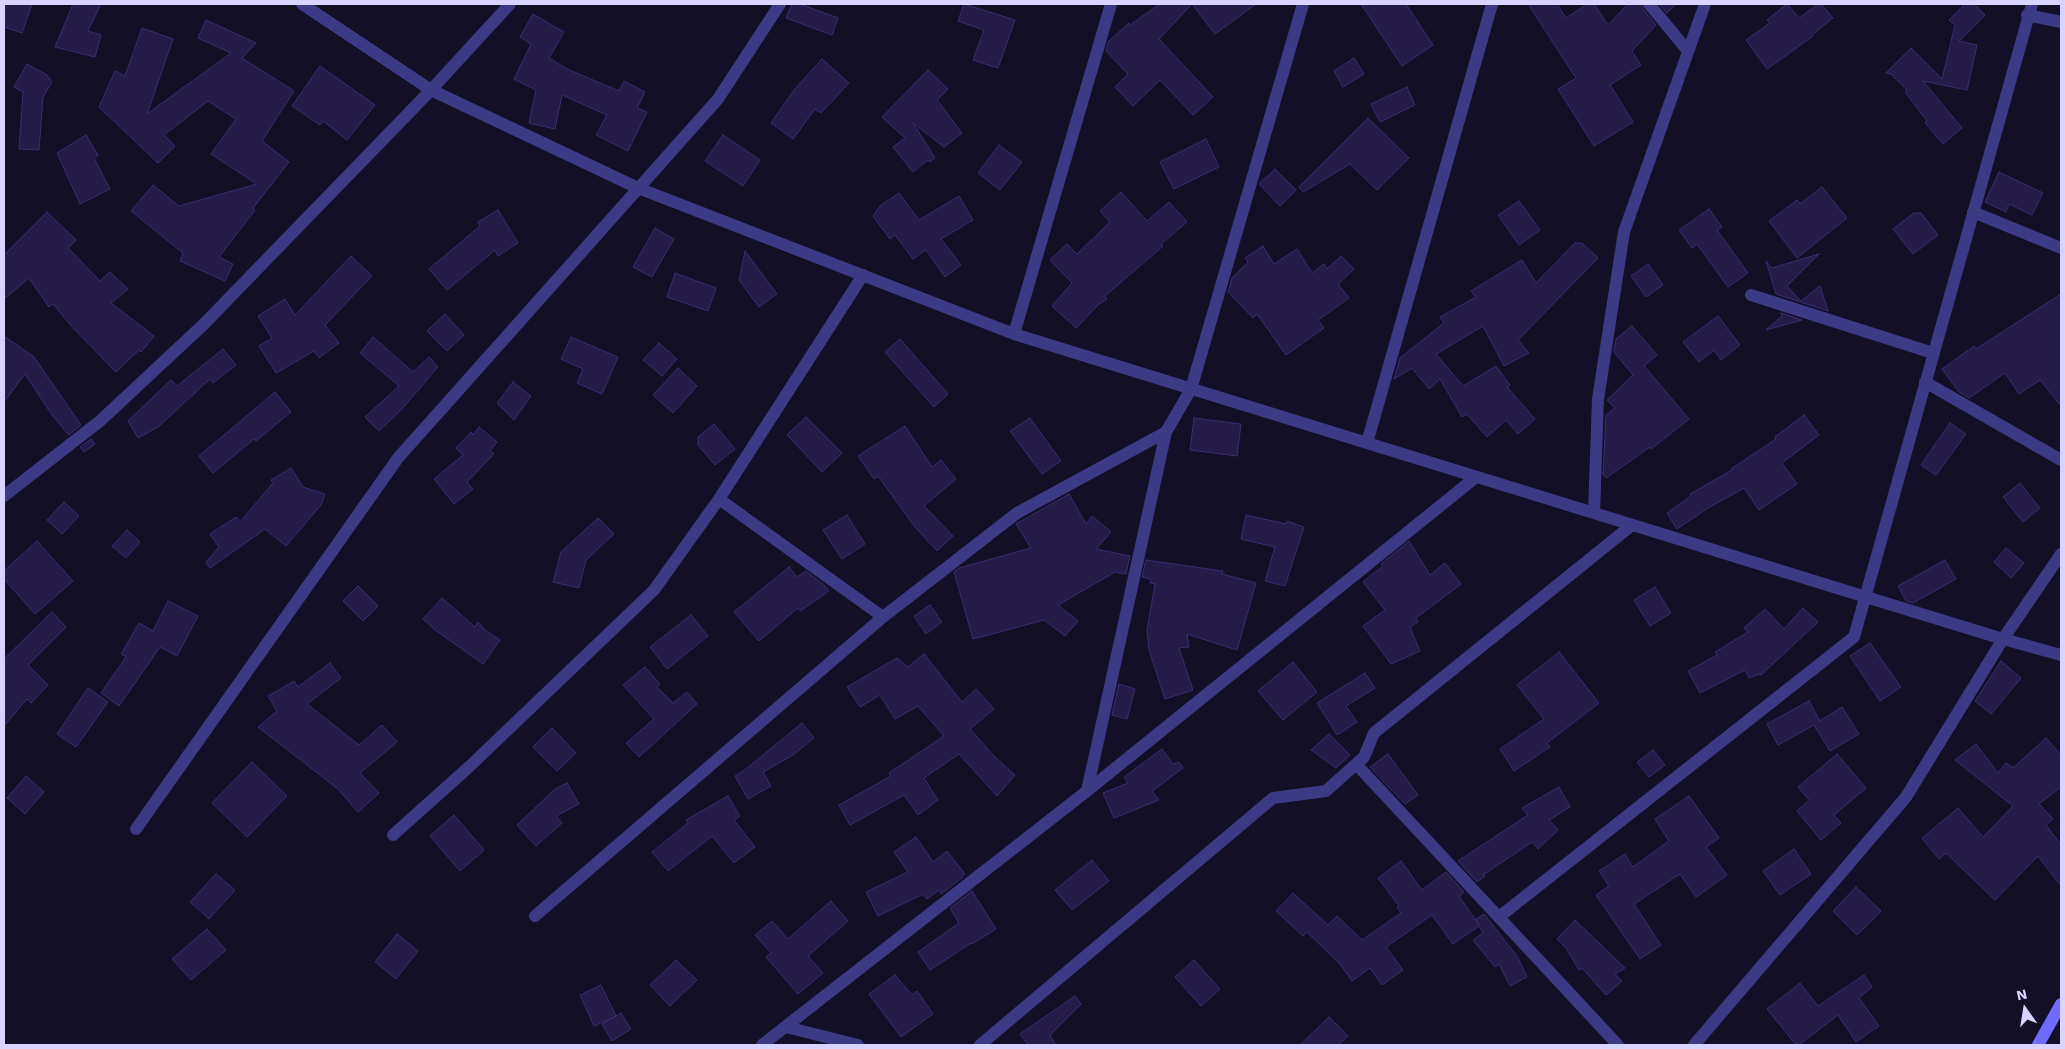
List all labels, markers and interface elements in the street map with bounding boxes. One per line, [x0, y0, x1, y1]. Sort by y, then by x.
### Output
north arrow [2000, 984, 2050, 1034]
text: N [2015, 985, 2028, 1003]

